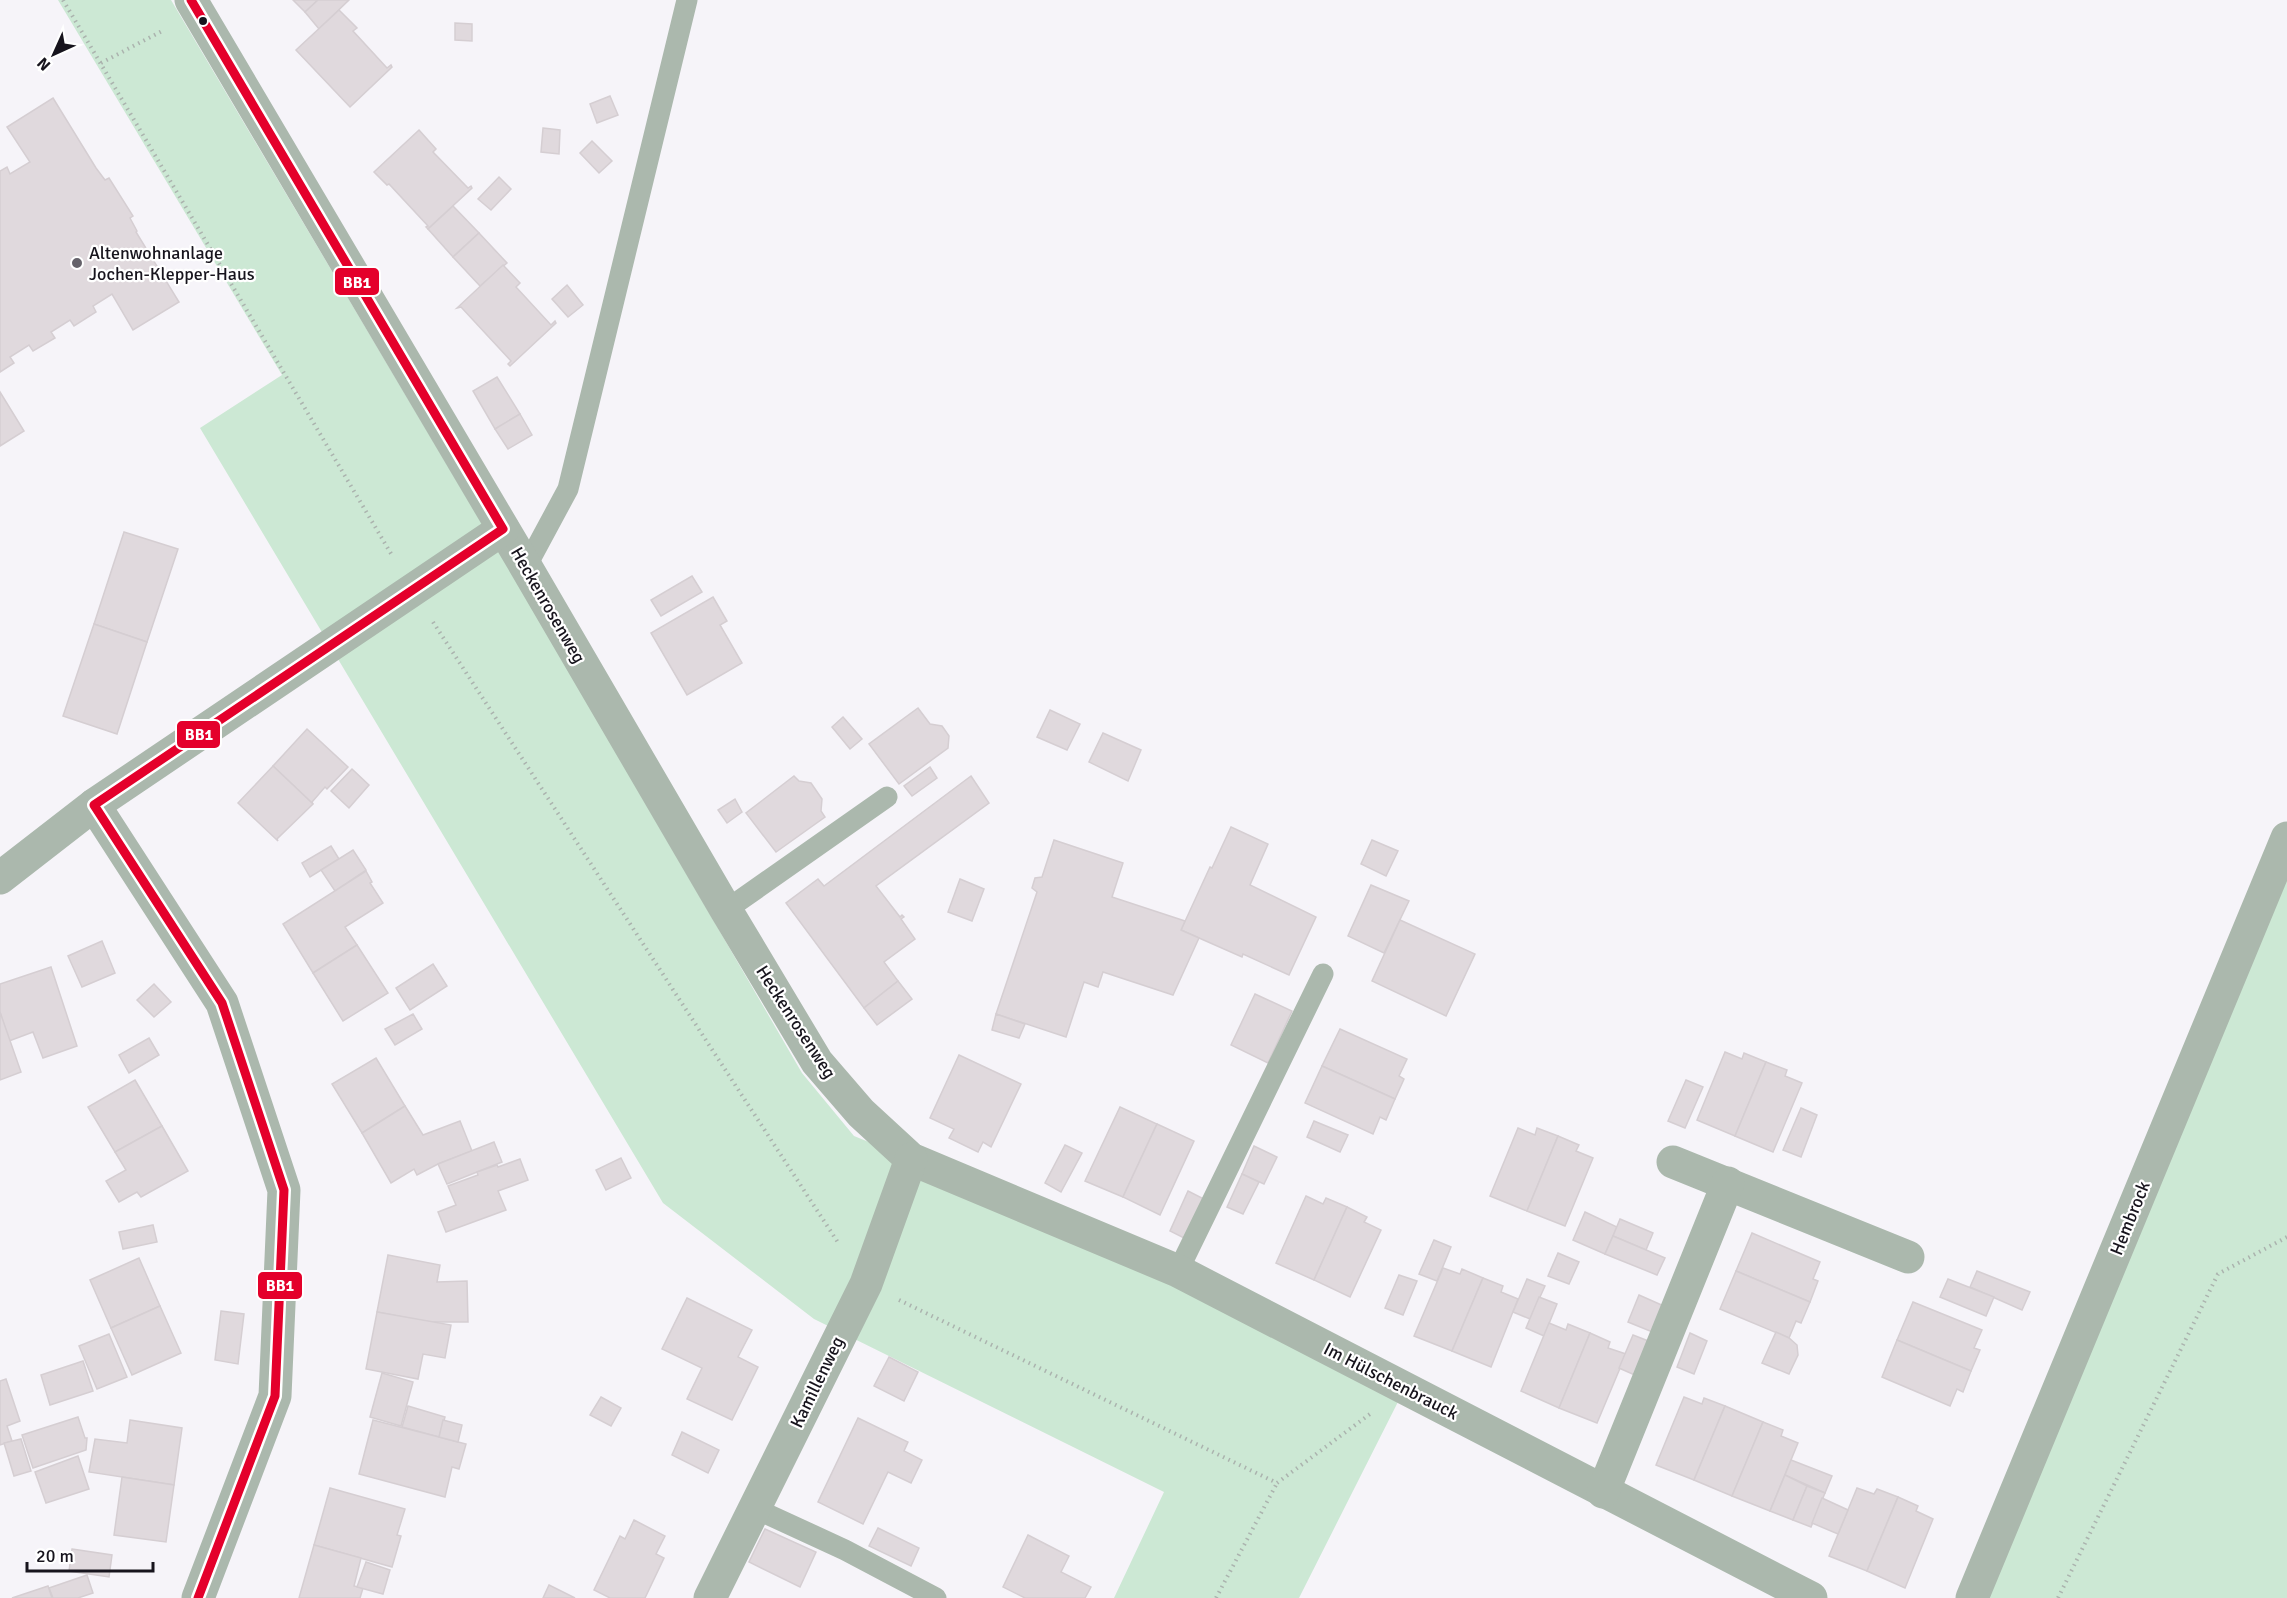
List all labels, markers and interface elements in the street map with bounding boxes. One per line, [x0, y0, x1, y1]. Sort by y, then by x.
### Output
unlabelled marker [197, 15, 209, 27]
north arrow [24, 24, 84, 84]
text: N [33, 53, 55, 75]
place label: Altenwohnanlage Jochen-Klepper-Haus [89, 242, 255, 285]
marker: Altenwohnanlage Jochen-Klepper-Haus [70, 256, 84, 270]
line badge: BB1 [334, 267, 380, 296]
text: BB1 [343, 273, 372, 293]
street label: Heckenrosenweg [506, 543, 590, 667]
line badge: BB1 [176, 720, 221, 749]
text: BB1 [185, 725, 214, 745]
street label: Heckenrosenweg [751, 961, 841, 1083]
street label: Hembrock [2105, 1178, 2155, 1258]
line badge: BB1 [257, 1271, 303, 1300]
text: BB1 [266, 1276, 295, 1296]
street label: Kamillenweg [785, 1333, 849, 1431]
street label: Im Hülschenbrauck [1320, 1338, 1462, 1424]
scale bar [27, 1535, 153, 1573]
text: 20 m [36, 1545, 74, 1567]

